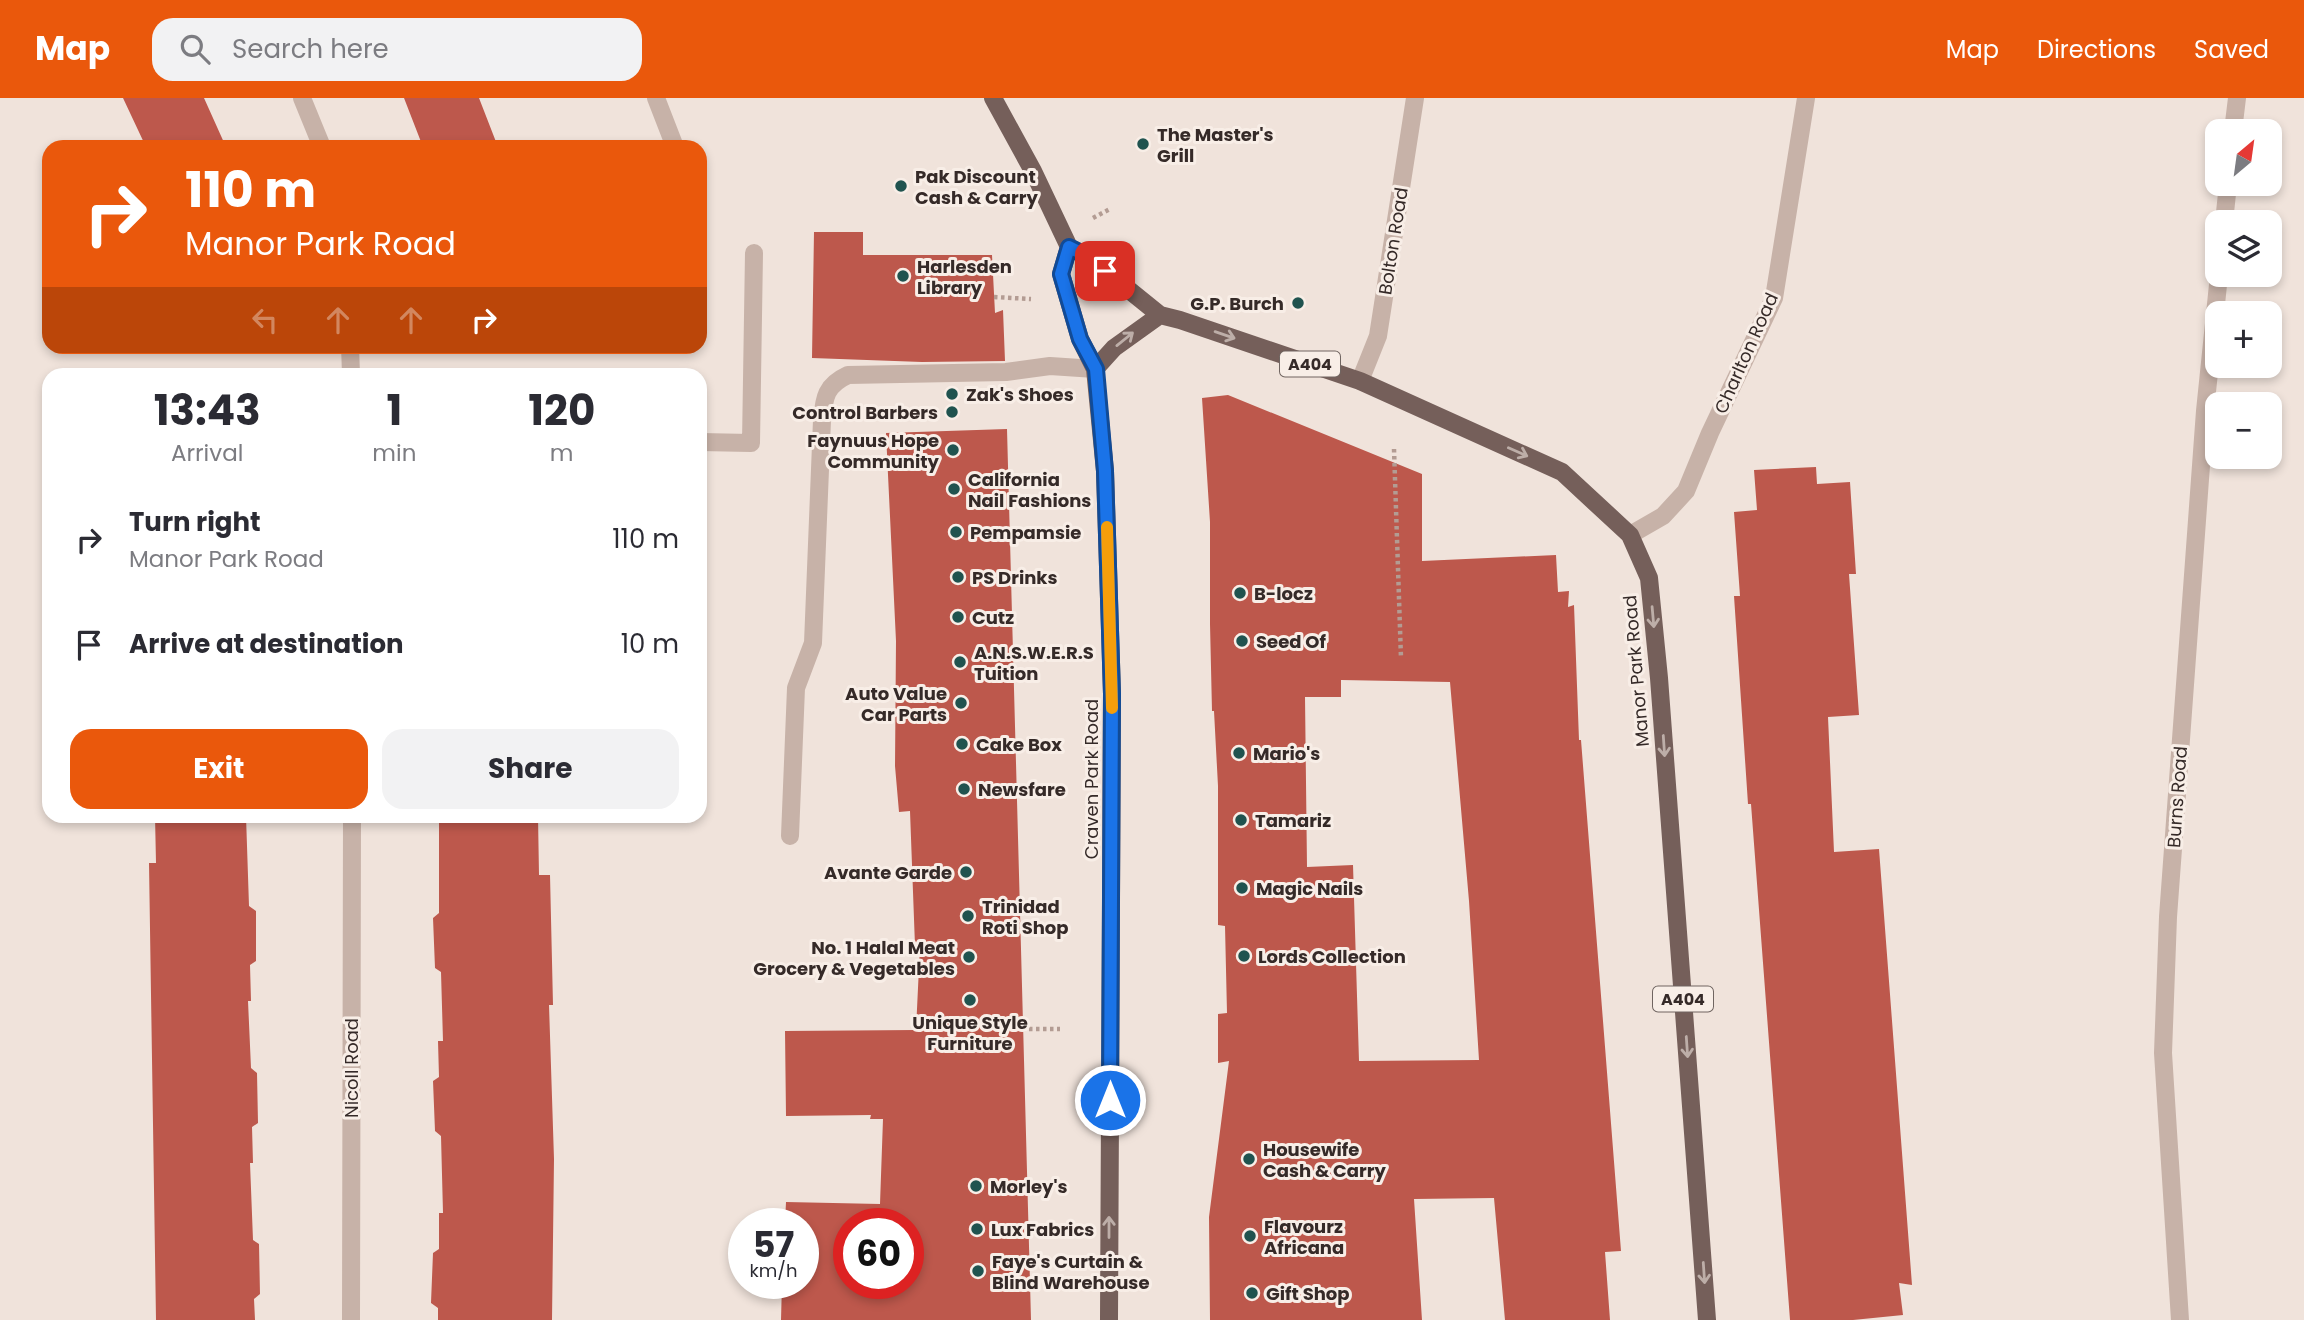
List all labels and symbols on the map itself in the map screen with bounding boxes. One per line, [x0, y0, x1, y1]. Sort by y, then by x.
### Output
north arrow [2205, 119, 2282, 196]
place label: The Master's Grill [1157, 122, 1274, 168]
marker: The Master's Grill [1135, 136, 1151, 152]
place label: Pak Discount Cash & Carry [915, 164, 1038, 210]
marker: Pak Discount Cash & Carry [893, 178, 909, 194]
street label: Bolton Road [1372, 186, 1414, 296]
pin [1075, 241, 1135, 301]
place label: Harlesden Library [917, 254, 1012, 300]
marker: Harlesden Library [895, 268, 911, 284]
street label: Charlton Road [1708, 289, 1784, 417]
place label: G.P. Burch [1190, 291, 1284, 316]
marker: G.P. Burch [1290, 295, 1306, 311]
one-way arrow [1214, 330, 1236, 342]
one-way arrow [1115, 332, 1134, 347]
road number: A404 [1280, 352, 1340, 376]
place label: Zak's Shoes [966, 382, 1074, 407]
marker: Zak's Shoes [944, 386, 960, 402]
place label: Control Barbers [792, 400, 938, 425]
marker: Control Barbers [944, 404, 960, 420]
place label: Faynuus Hope Community [807, 428, 940, 474]
marker: Faynuus Hope Community [945, 442, 961, 458]
one-way arrow [1507, 446, 1528, 459]
place label: California Nail Fashions [968, 467, 1091, 513]
marker: California Nail Fashions [946, 481, 962, 497]
place label: Pempamsie [970, 520, 1081, 545]
marker: Pempamsie [948, 524, 964, 540]
place label: PS Drinks [972, 565, 1058, 590]
marker: PS Drinks [950, 569, 966, 585]
place label: B-locz [1254, 581, 1313, 606]
marker: B-locz [1232, 585, 1248, 601]
street label: Manor Park Road [1617, 594, 1655, 748]
place label: Cutz [972, 605, 1014, 630]
one-way arrow [1647, 605, 1660, 628]
marker: Cutz [950, 609, 966, 625]
place label: Seed Of [1256, 629, 1326, 654]
marker: Seed Of [1234, 633, 1250, 649]
place label: A.N.S.W.E.R.S Tuition [974, 640, 1094, 686]
marker: A.N.S.W.E.R.S Tuition [952, 654, 968, 670]
place label: Auto Value Car Parts [845, 681, 947, 727]
marker: Auto Value Car Parts [953, 695, 969, 711]
street label: Craven Park Road [1079, 699, 1104, 859]
place label: Cake Box [976, 732, 1062, 757]
one-way arrow [1658, 735, 1671, 757]
marker: Cake Box [954, 736, 970, 752]
place label: Mario's [1253, 741, 1320, 766]
marker: Mario's [1231, 745, 1247, 761]
street label: Burns Road [2161, 745, 2193, 849]
place label: Newsfare [978, 777, 1066, 802]
marker: Newsfare [956, 781, 972, 797]
place label: Tamariz [1255, 808, 1331, 833]
marker: Tamariz [1233, 812, 1249, 828]
place label: Avante Garde [824, 860, 952, 885]
marker: Avante Garde [958, 864, 974, 880]
place label: Magic Nails [1256, 876, 1363, 901]
marker: Magic Nails [1234, 880, 1250, 896]
place label: Trinidad Roti Shop [982, 894, 1069, 940]
marker: Trinidad Roti Shop [960, 908, 976, 924]
place label: No. 1 Halal Meat Grocery & Vegetables [753, 935, 955, 981]
place label: Lords Collection [1258, 944, 1406, 969]
marker: Lords Collection [1236, 948, 1252, 964]
marker: No. 1 Halal Meat Grocery & Vegetables [961, 949, 977, 965]
road number: A404 [1653, 986, 1713, 1012]
marker: Unique Style Furniture [962, 992, 978, 1008]
place label: Unique Style Furniture [912, 1010, 1028, 1056]
street label: Nicoll Road [339, 1018, 364, 1118]
one-way arrow [1681, 1035, 1694, 1057]
position arrow [1073, 1063, 1147, 1137]
place label: Housewife Cash & Carry [1263, 1137, 1386, 1183]
marker: Housewife Cash & Carry [1241, 1151, 1257, 1167]
place label: Morley's [990, 1174, 1068, 1199]
marker: Morley's [968, 1178, 984, 1194]
speed limit sign: 60 [833, 1208, 924, 1299]
place label: Flavourz Africana [1264, 1214, 1344, 1260]
one-way arrow [1103, 1216, 1116, 1239]
place label: Lux Fabrics [991, 1217, 1094, 1242]
marker: Lux Fabrics [969, 1221, 985, 1237]
marker: Flavourz Africana [1242, 1228, 1258, 1244]
place label: Faye's Curtain & Blind Warehouse [992, 1249, 1149, 1295]
one-way arrow [1698, 1262, 1711, 1284]
marker: Faye's Curtain & Blind Warehouse [970, 1263, 986, 1279]
place label: Gift Shop [1266, 1281, 1350, 1306]
marker: Gift Shop [1244, 1285, 1260, 1301]

